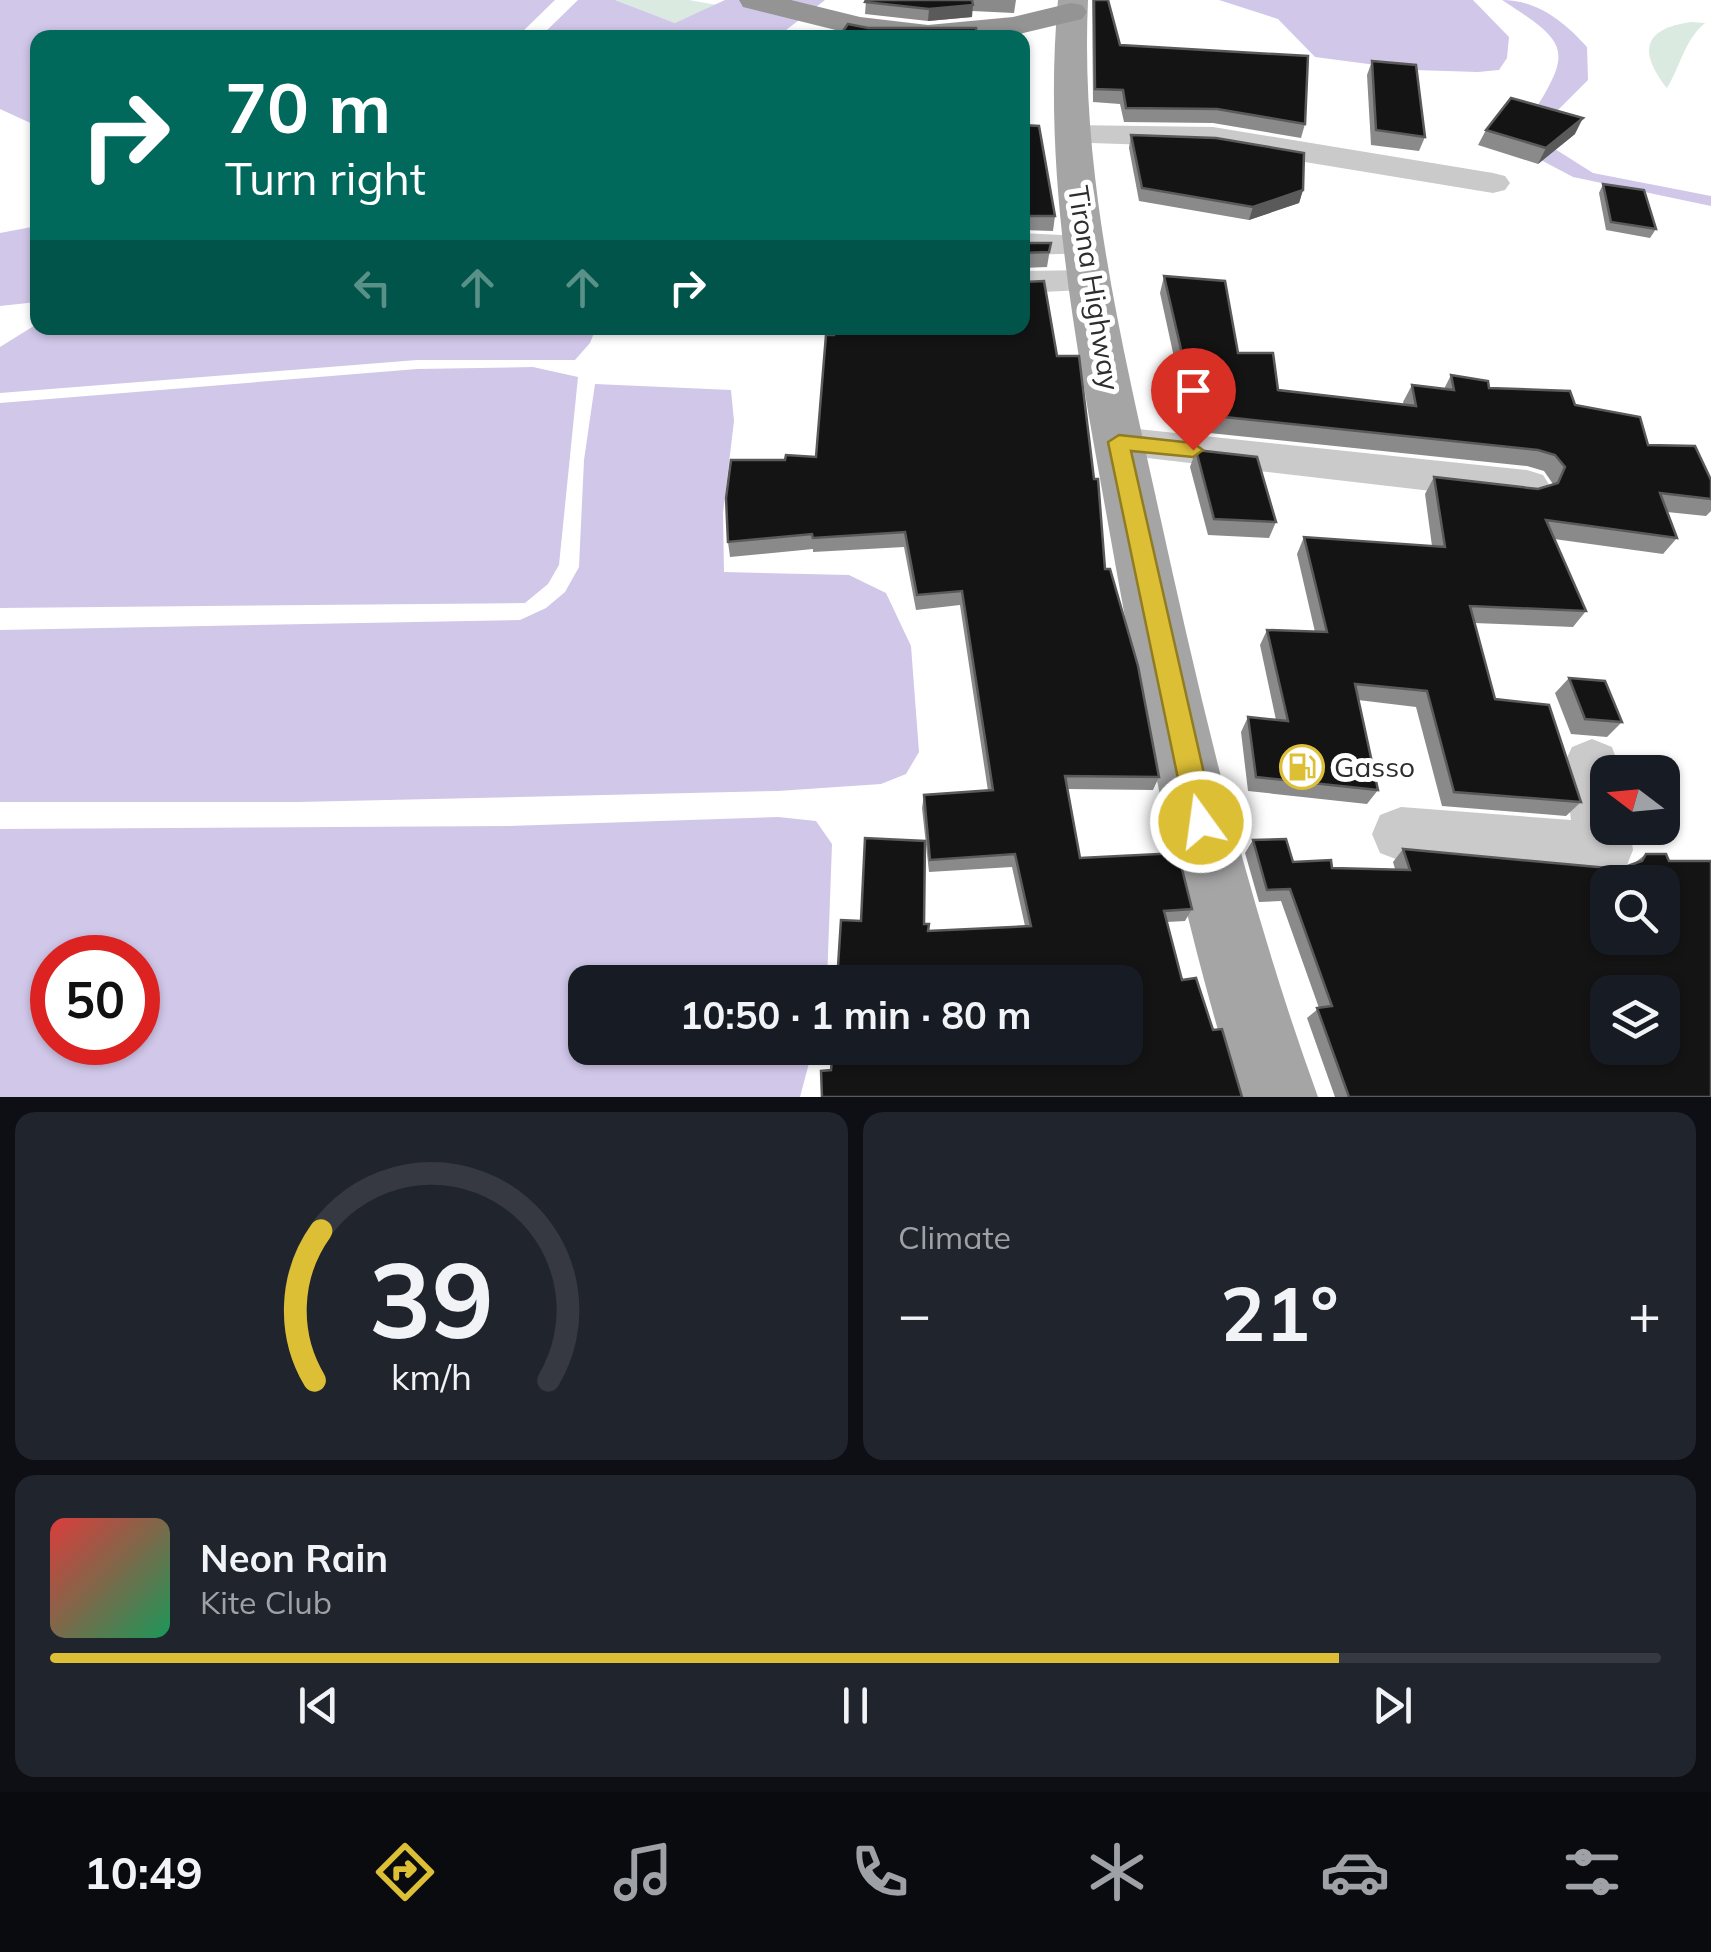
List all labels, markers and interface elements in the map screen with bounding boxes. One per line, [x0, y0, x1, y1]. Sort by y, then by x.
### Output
text: 70 m [225, 63, 391, 151]
icon: right [60, 70, 190, 200]
text: Turn right [225, 150, 426, 206]
street label: Tirona Highway [1061, 183, 1128, 393]
icon: left [345, 260, 400, 315]
icon: ahead [450, 260, 505, 315]
icon: ahead [555, 260, 610, 315]
icon: right [660, 260, 715, 315]
pin [1151, 348, 1236, 451]
icon: arrive [1166, 363, 1221, 418]
fuel station icon: Gasso [1279, 744, 1325, 790]
place label: Gasso [1334, 749, 1415, 784]
north arrow [1590, 755, 1680, 845]
map controls [1590, 755, 1680, 1065]
position arrow [1149, 770, 1253, 874]
button: search [1590, 865, 1680, 955]
speed limit sign: 50 [30, 935, 160, 1065]
button: layers [1590, 975, 1680, 1065]
text: 10:50 · 1 min · 80 m [680, 991, 1031, 1039]
text: Climate [898, 1217, 1011, 1257]
text: 39 [369, 1233, 494, 1364]
text: 21° [1220, 1266, 1339, 1360]
text: − [898, 1279, 931, 1348]
text: + [1628, 1279, 1661, 1348]
text: km/h [391, 1354, 472, 1399]
text: Neon Rain [200, 1534, 388, 1582]
text: Kite Club [200, 1582, 332, 1622]
icon: previous [291, 1678, 346, 1733]
icon: pause [828, 1678, 883, 1733]
icon: next [1365, 1678, 1420, 1733]
icon: directions [370, 1837, 440, 1907]
icon: music [608, 1837, 678, 1907]
icon: phone [845, 1837, 915, 1907]
icon: climate [1082, 1837, 1152, 1907]
icon: car [1320, 1837, 1390, 1907]
icon: filters [1557, 1837, 1627, 1907]
text: 10:49 [84, 1844, 203, 1900]

